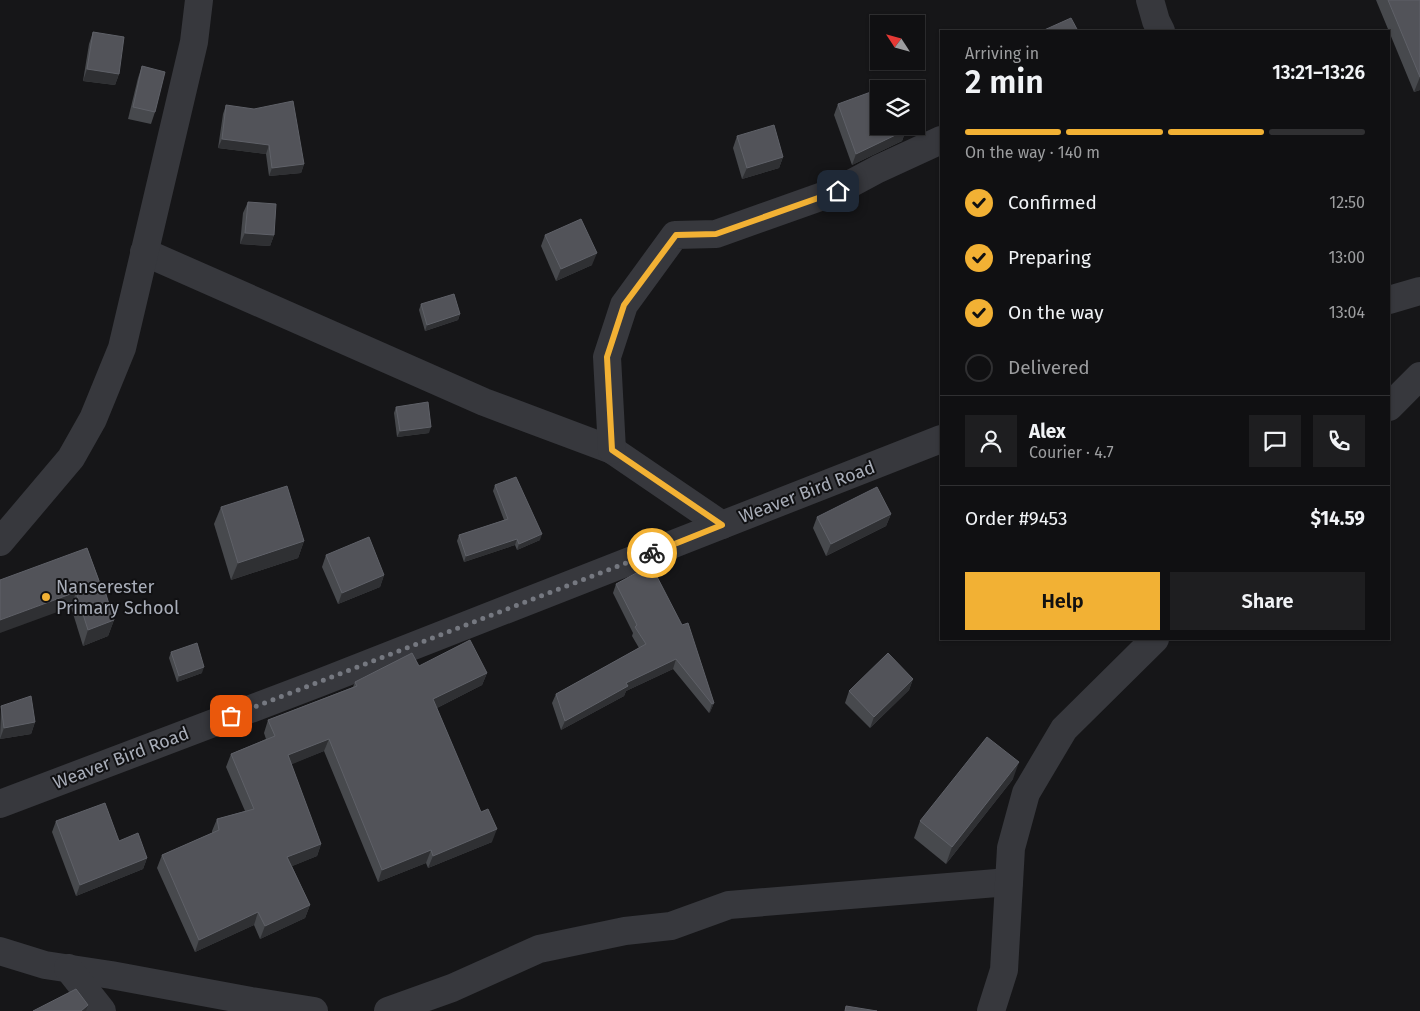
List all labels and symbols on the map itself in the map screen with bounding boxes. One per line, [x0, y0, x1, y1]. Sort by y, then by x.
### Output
north arrow [870, 15, 925, 70]
pin [817, 170, 859, 212]
street label: Weaver Bird Road [736, 456, 878, 528]
courier [627, 528, 677, 578]
place label: Nanserester Primary School [56, 576, 179, 619]
marker: Nanserester Primary School [40, 591, 52, 603]
pin [210, 695, 252, 737]
street label: Weaver Bird Road [50, 722, 192, 794]

